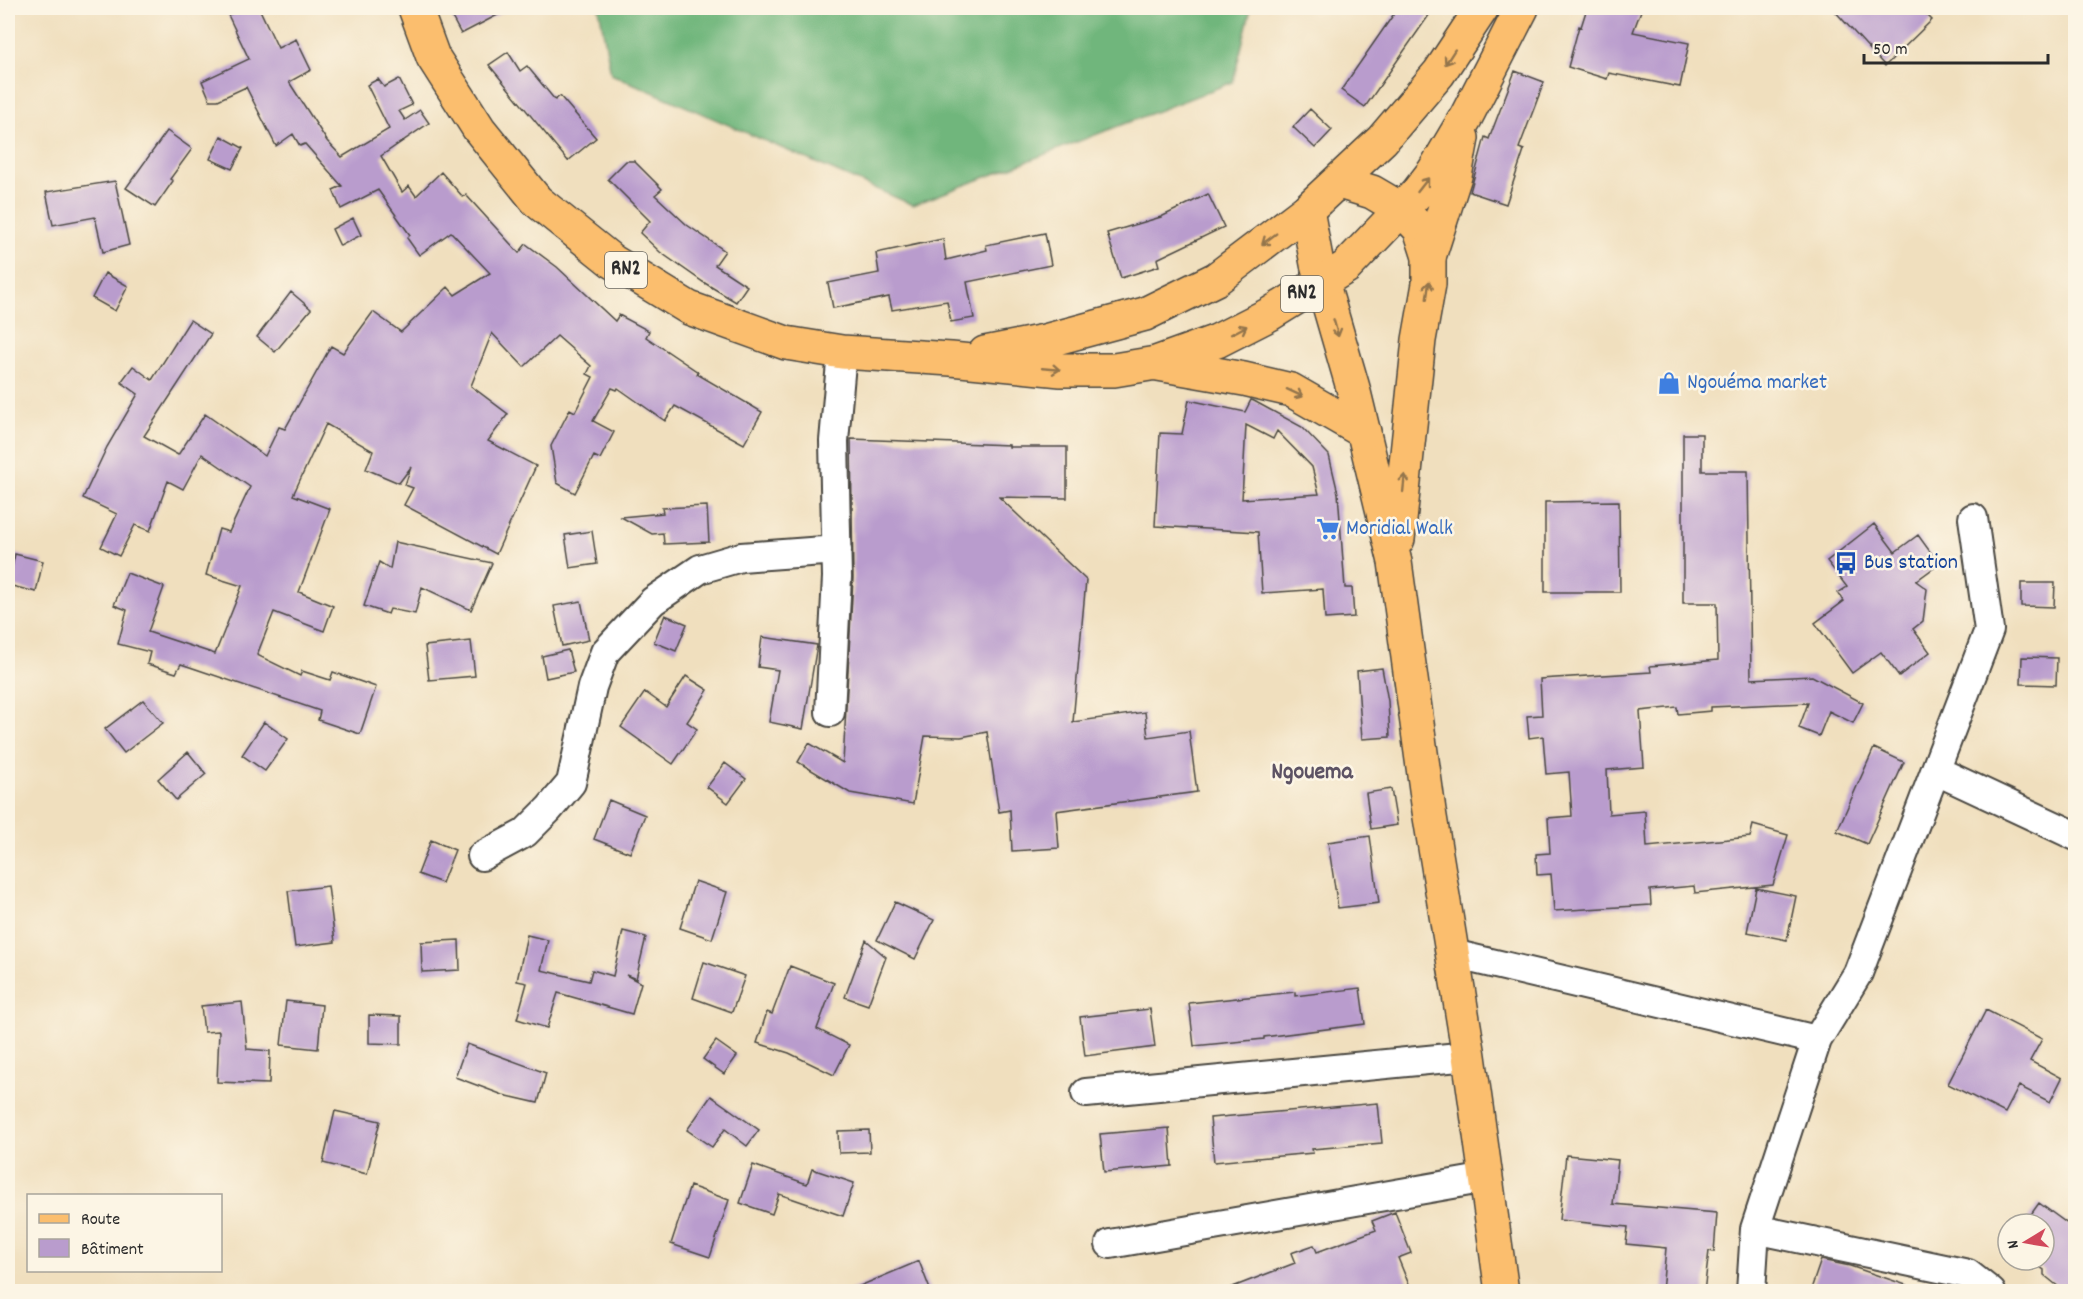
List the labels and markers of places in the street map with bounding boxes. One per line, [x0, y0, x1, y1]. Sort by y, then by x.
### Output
place label: Ngouéma market [1687, 368, 1827, 399]
shop icon: Ngouéma market [1656, 370, 1682, 396]
place label: Moridial Walk [1346, 514, 1453, 545]
supermarket icon: Moridial Walk [1315, 516, 1341, 542]
place label: Bus station [1864, 548, 1958, 579]
bus stop icon: Bus station [1833, 550, 1859, 576]

